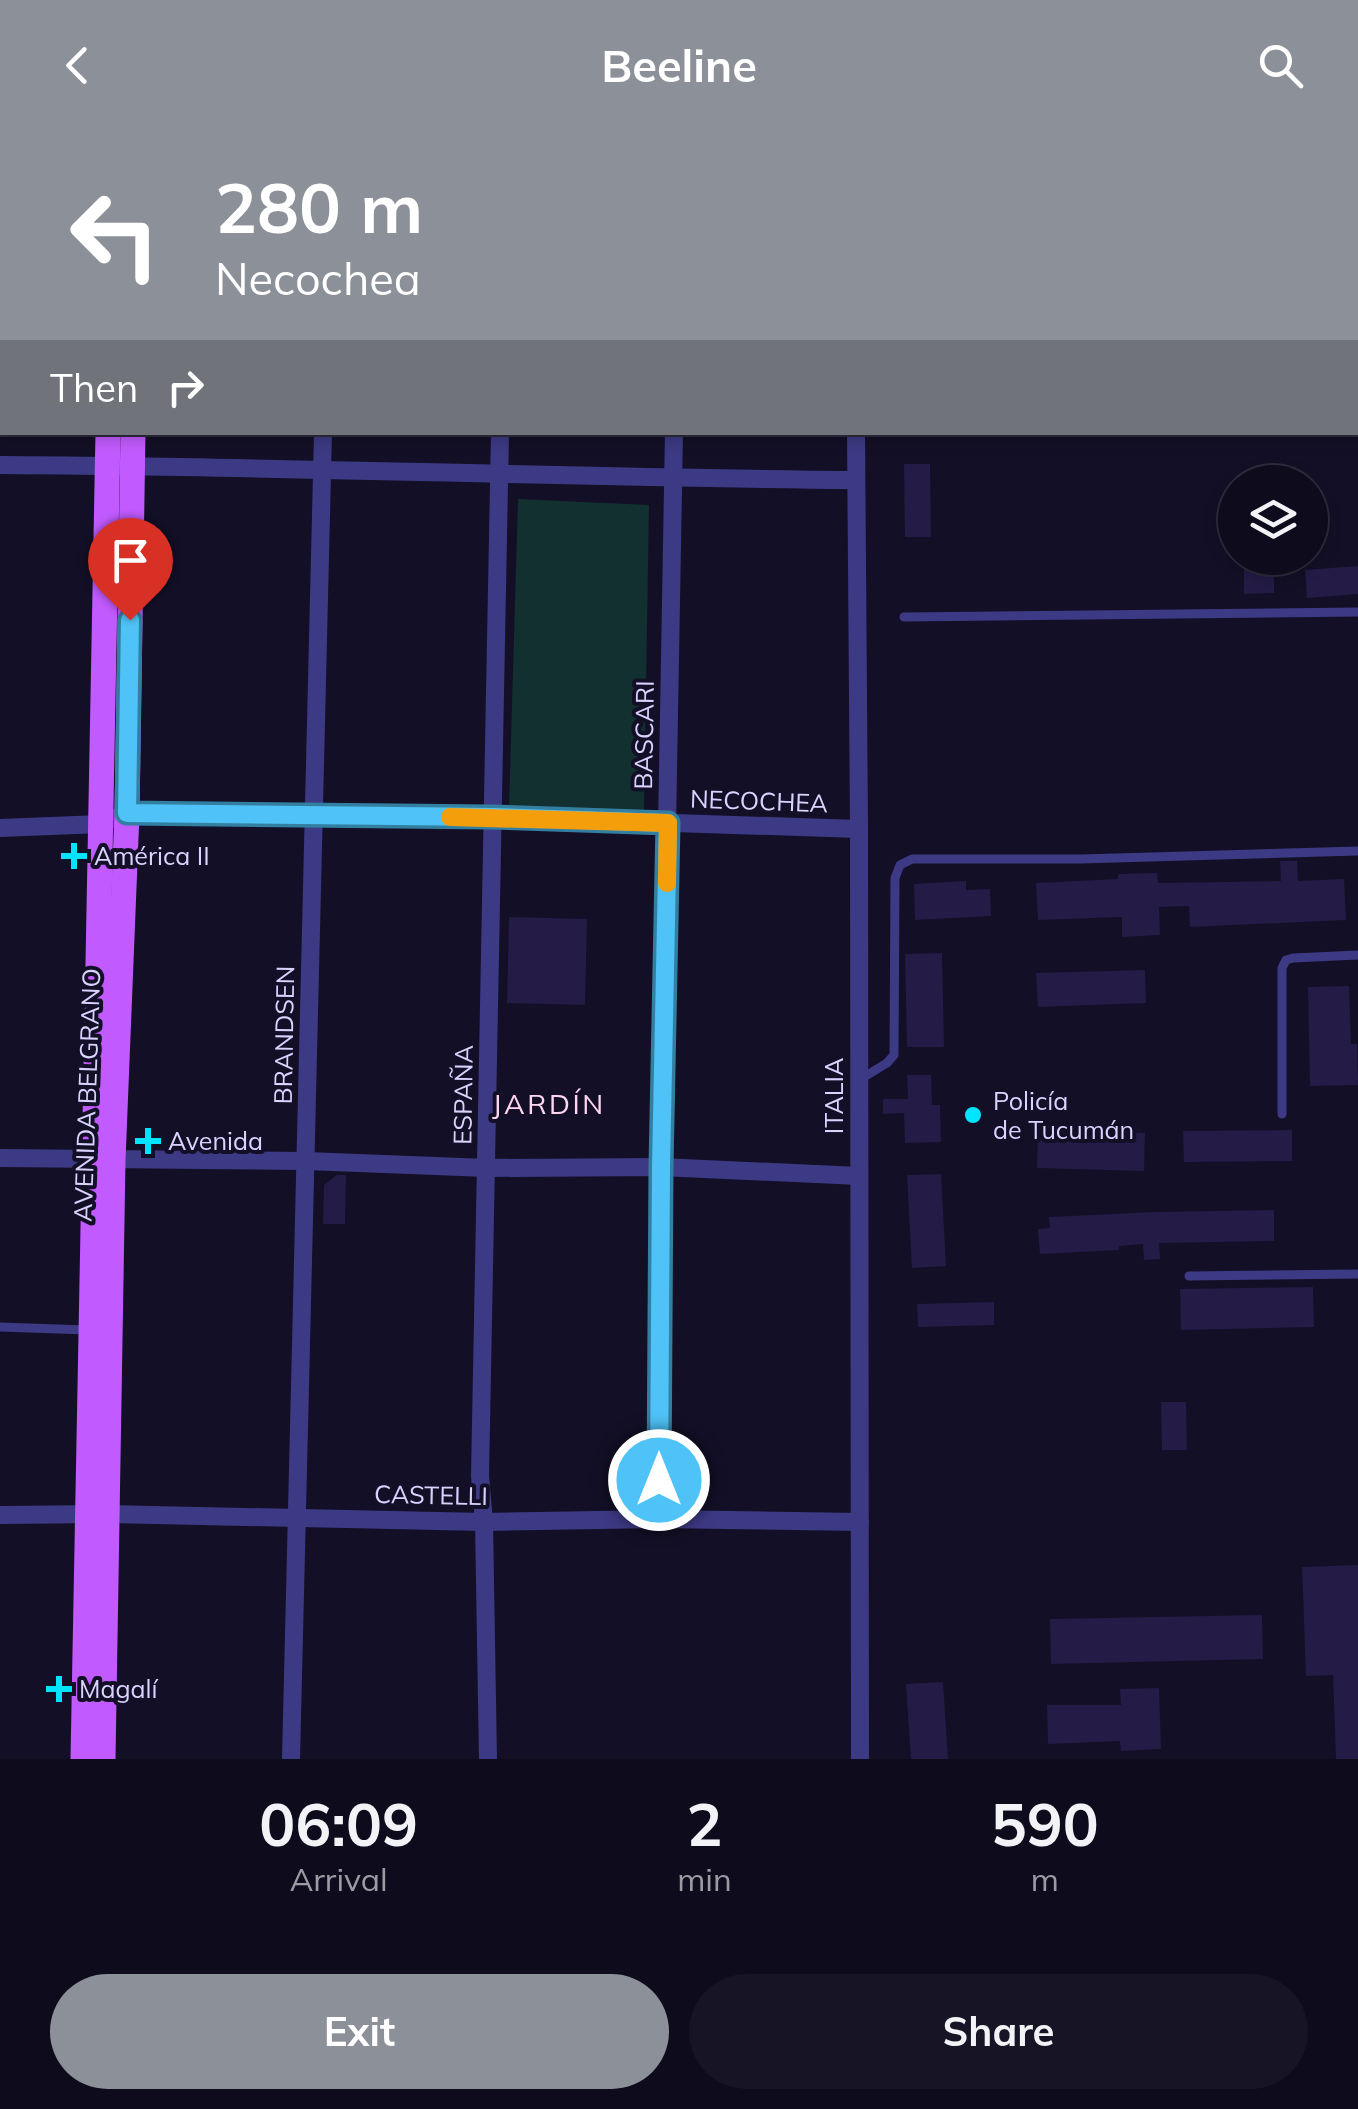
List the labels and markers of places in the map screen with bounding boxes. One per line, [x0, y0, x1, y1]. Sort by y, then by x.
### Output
pin [88, 518, 173, 621]
place label: América II [94, 840, 210, 871]
marker: América II [63, 845, 85, 867]
place label: Policía de Tucumán [993, 1085, 1134, 1145]
marker: Policía de Tucumán [962, 1104, 984, 1126]
place label: Avenida [168, 1125, 263, 1156]
marker: Avenida [137, 1130, 159, 1152]
place label: Magalí [79, 1673, 158, 1704]
marker: Magalí [48, 1678, 70, 1700]

